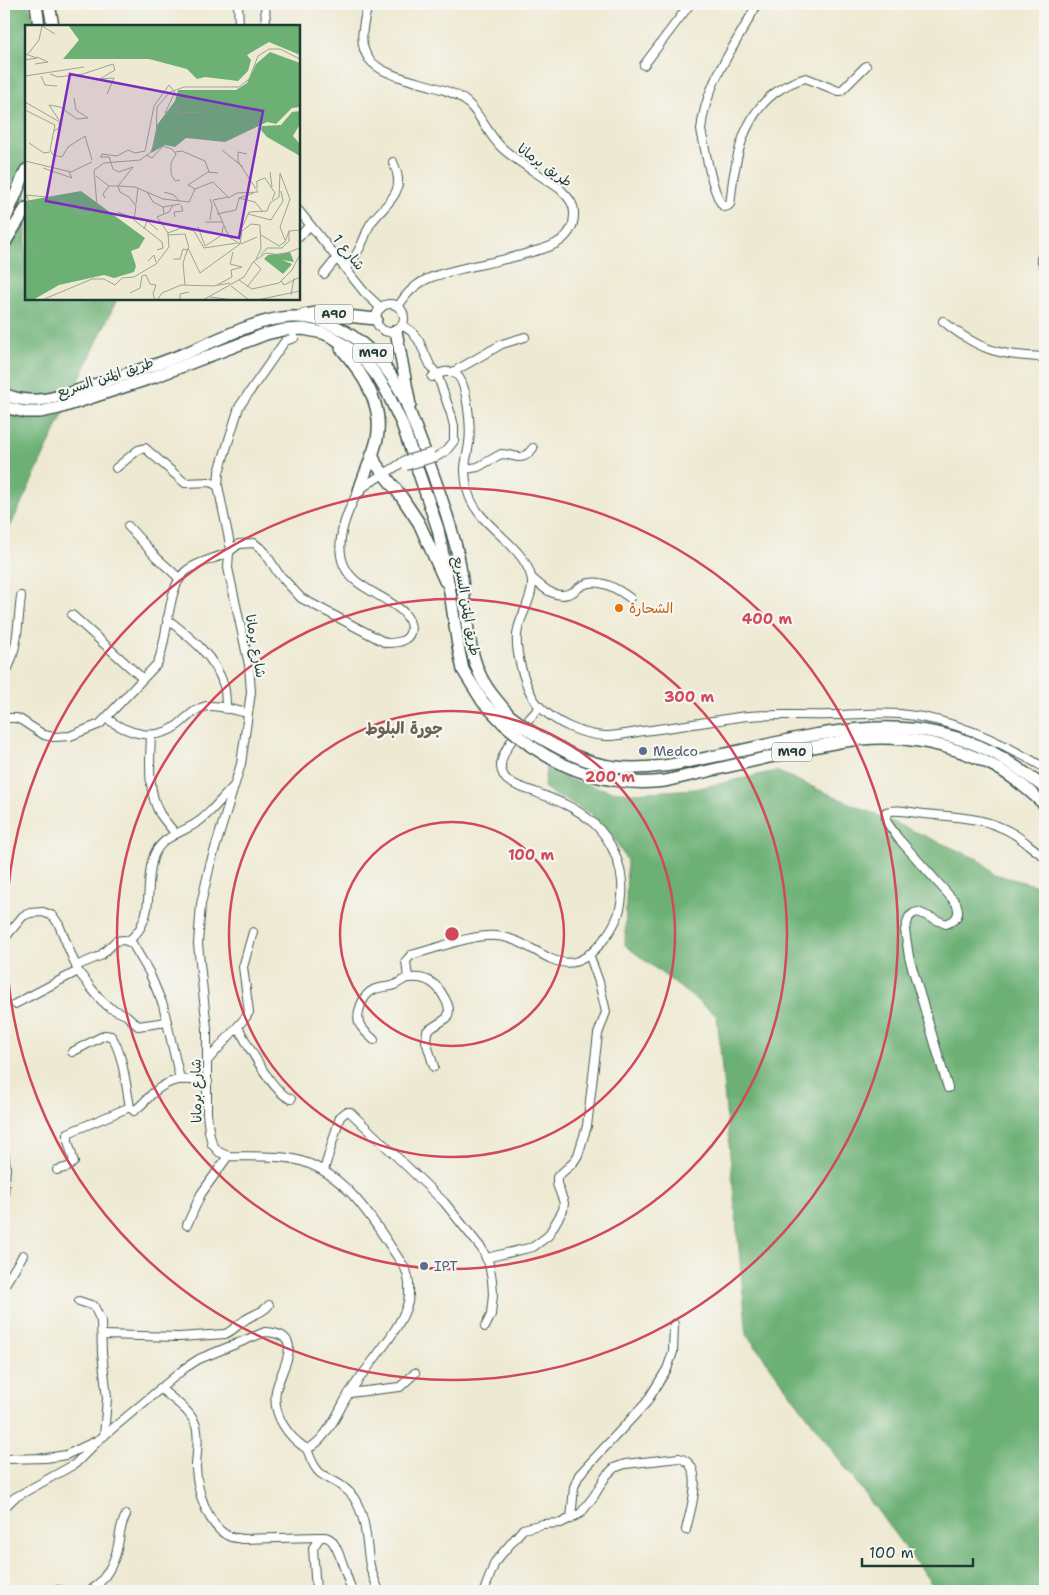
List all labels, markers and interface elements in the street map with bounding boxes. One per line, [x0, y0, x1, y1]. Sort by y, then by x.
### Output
inset map [25, 25, 300, 300]
street label: طريق برمانا [514, 139, 576, 191]
street label: شارع 1 [328, 230, 369, 274]
road number: A90 [315, 304, 353, 324]
road number: M90 [353, 343, 393, 362]
street label: طريق المتن السريع [54, 353, 156, 403]
street label: طريق المتن السريع [447, 555, 485, 658]
place label: الشحارة [629, 599, 673, 617]
marker: الشحارة [613, 602, 625, 614]
text: 400 m [742, 609, 792, 629]
street label: شارع برمانا [241, 613, 270, 679]
text: 300 m [664, 687, 714, 707]
district label: جورة البلوط [365, 718, 443, 739]
place label: Medco [653, 742, 698, 760]
road number: M90 [772, 742, 812, 762]
marker: Medco [637, 745, 649, 757]
text: 200 m [585, 767, 635, 787]
text: 100 m [508, 845, 554, 865]
centre of rings [443, 925, 461, 943]
street label: شارع برمانا [186, 1059, 207, 1123]
place label: IPT [434, 1257, 458, 1275]
marker: IPT [418, 1260, 430, 1272]
scale bar [862, 1535, 973, 1567]
text: 100 m [869, 1543, 914, 1563]

